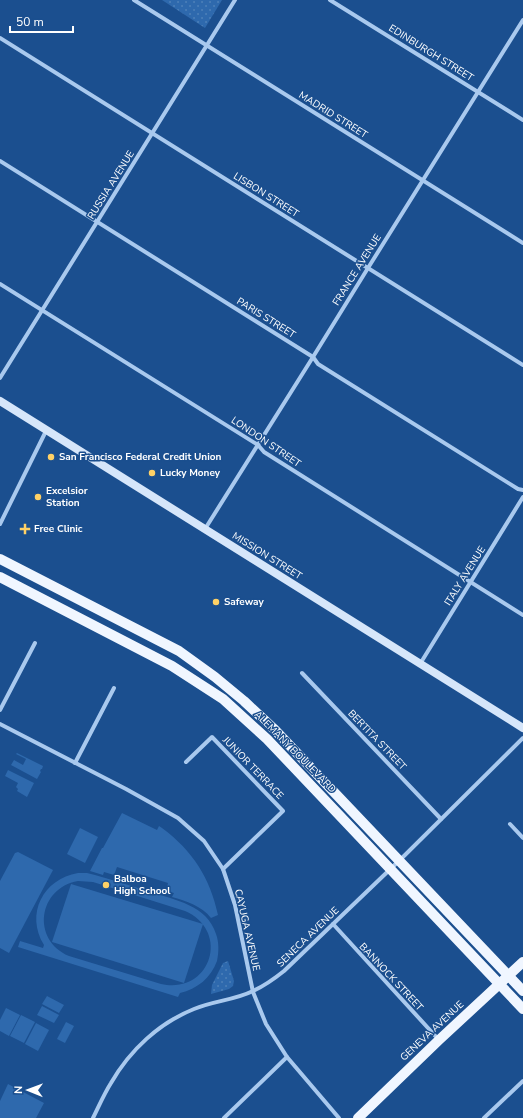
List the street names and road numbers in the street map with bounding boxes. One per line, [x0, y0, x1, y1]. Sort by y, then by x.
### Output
street label: EDINBURGH STREET [386, 21, 476, 85]
street label: MADRID STREET [296, 88, 370, 142]
street label: RUSSIA AVENUE [84, 148, 138, 222]
street label: LISBON STREET [231, 169, 301, 221]
street label: FRANCE AVENUE [329, 231, 385, 308]
street label: PARIS STREET [234, 294, 298, 342]
street label: LONDON STREET [228, 413, 304, 471]
street label: MISSION STREET [229, 529, 305, 583]
street label: ITALY AVENUE [441, 543, 489, 608]
street label: BERTITA STREET [345, 707, 409, 773]
street label: ALEMANY BOULEVARD [251, 708, 339, 796]
street label: JUNIOR TERRACE [219, 733, 287, 803]
street label: CAYUGA AVENUE [231, 888, 263, 972]
street label: SENECA AVENUE [274, 904, 342, 970]
street label: BANNOCK STREET [356, 940, 426, 1014]
street label: GENEVA AVENUE [397, 998, 467, 1064]

